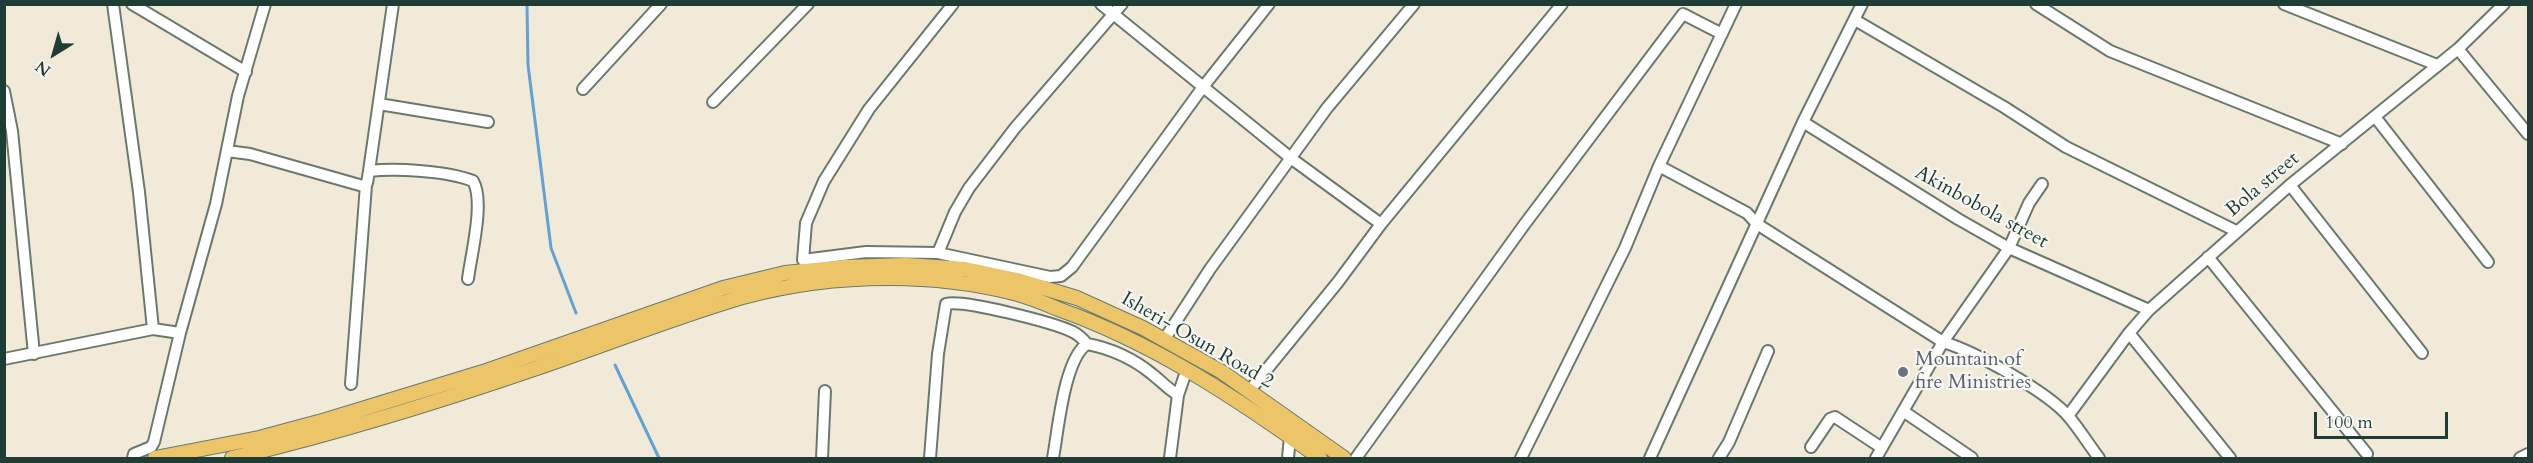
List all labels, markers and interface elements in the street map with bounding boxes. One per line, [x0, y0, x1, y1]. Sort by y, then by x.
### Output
north arrow [24, 24, 84, 84]
text: N [31, 55, 55, 81]
street label: Bola street [2221, 147, 2305, 223]
street label: Akinbobola street [1910, 161, 2052, 255]
street label: Isheri- Osun Road 2 [1117, 288, 1277, 394]
place label: Mountain of fire Ministries [1915, 348, 2031, 395]
marker: Mountain of fire Ministries [1896, 365, 1910, 379]
scale bar [2317, 400, 2450, 438]
text: 100 m [2325, 410, 2373, 435]

